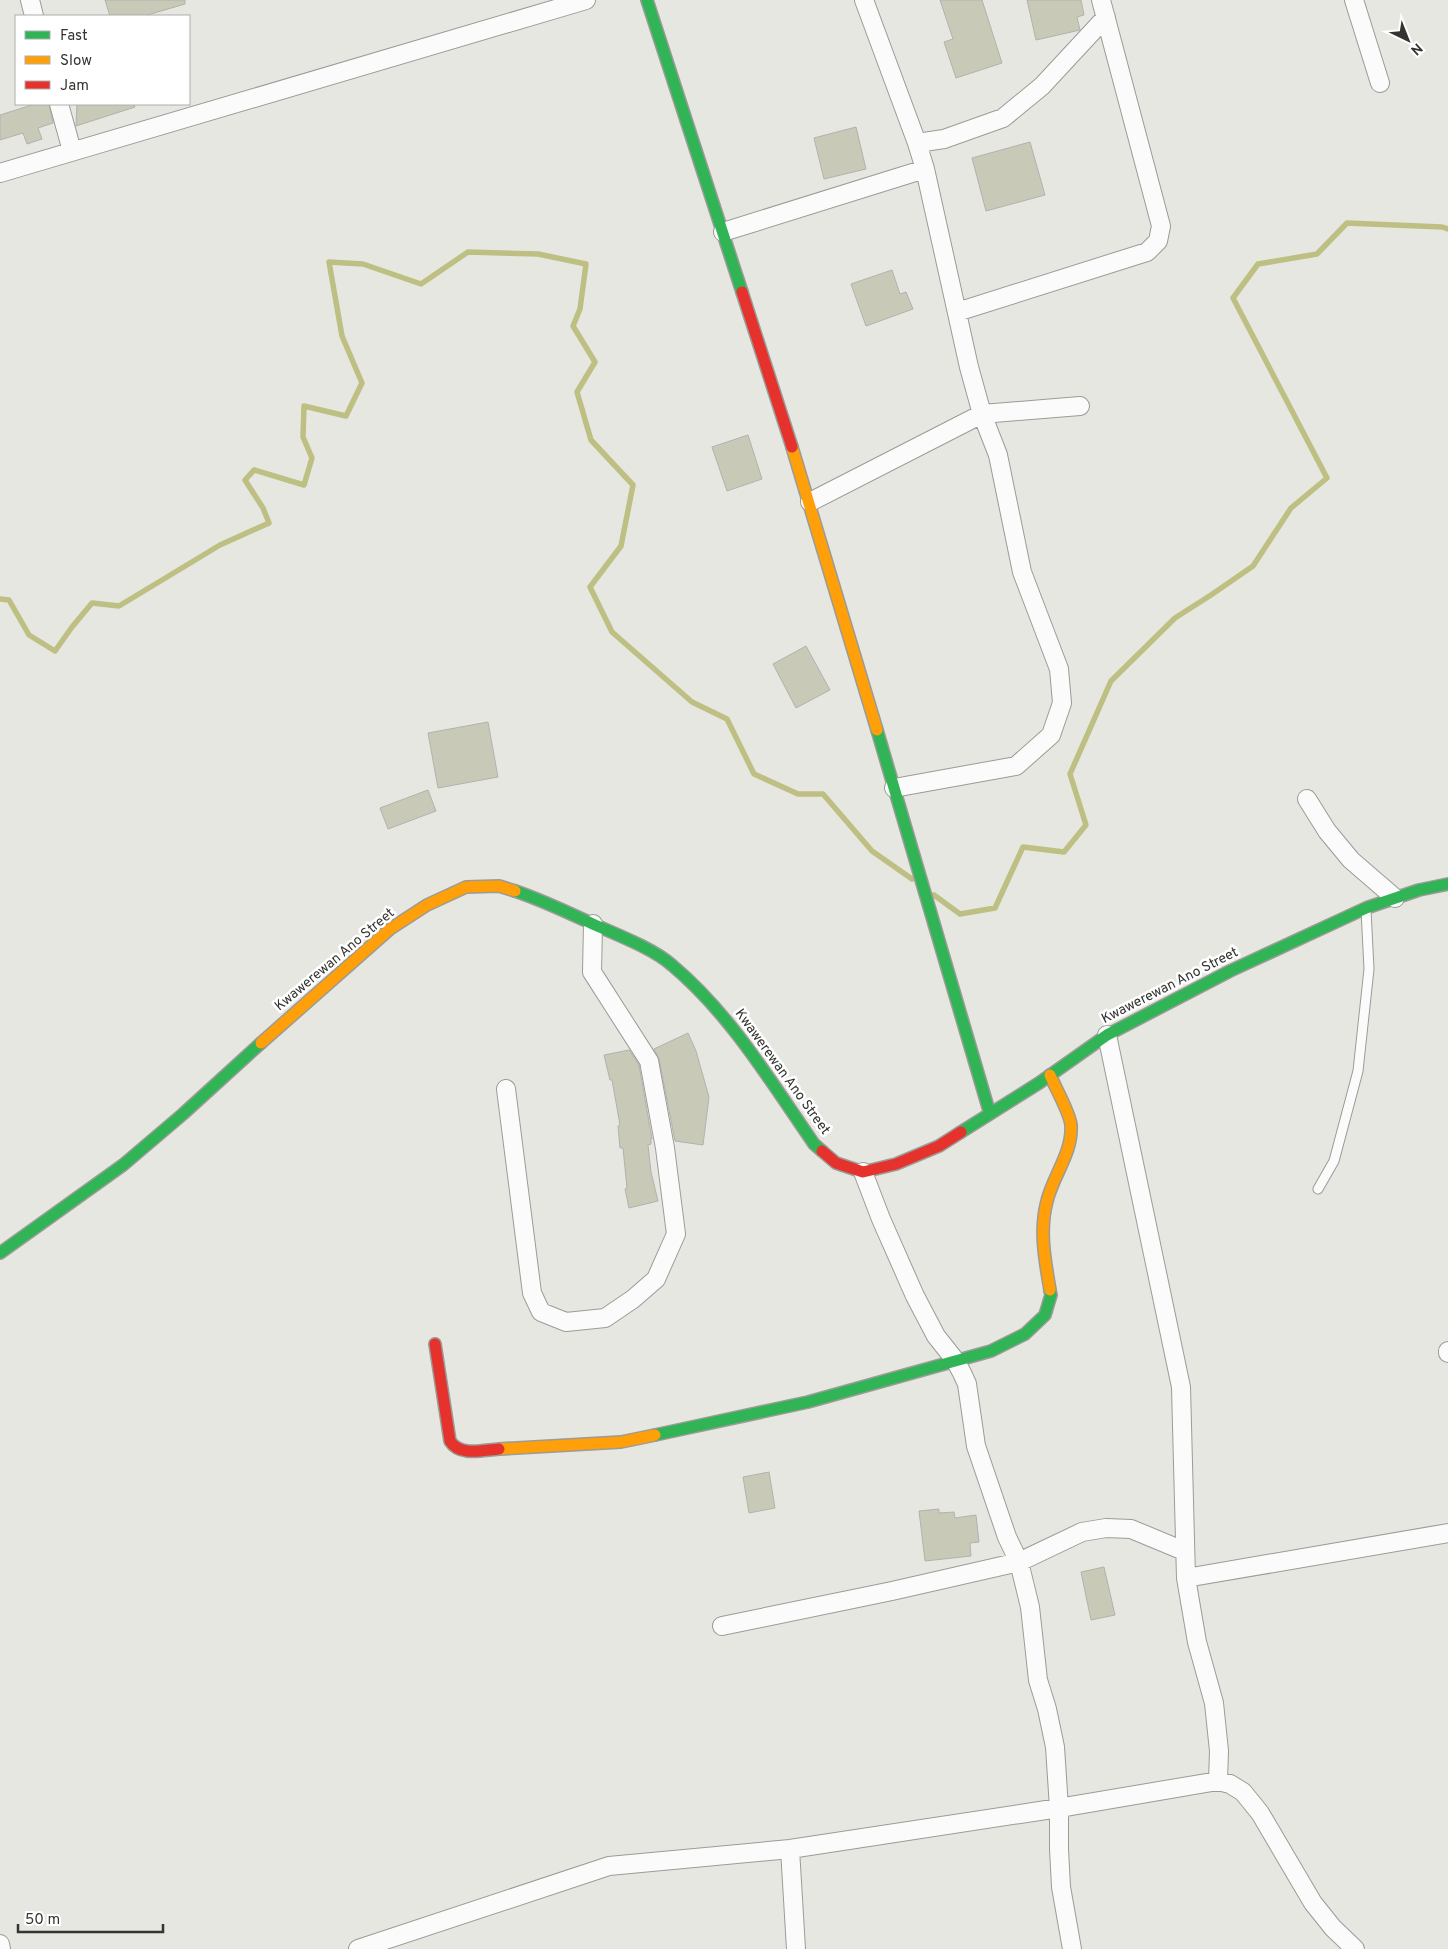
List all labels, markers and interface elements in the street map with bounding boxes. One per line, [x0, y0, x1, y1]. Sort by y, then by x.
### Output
legend [15, 15, 190, 105]
north arrow [1383, 15, 1433, 65]
text: Fast [60, 27, 88, 46]
text: N [1406, 39, 1425, 58]
text: Slow [60, 52, 92, 71]
text: Jam [60, 77, 89, 96]
street label: Kwawerewan Ano Street [272, 905, 398, 1015]
street label: Kwawerewan Ano Street [1099, 944, 1241, 1028]
street label: Kwawerewan Ano Street [731, 1006, 833, 1138]
scale bar [18, 1902, 162, 1934]
text: 50 m [25, 1911, 60, 1930]

